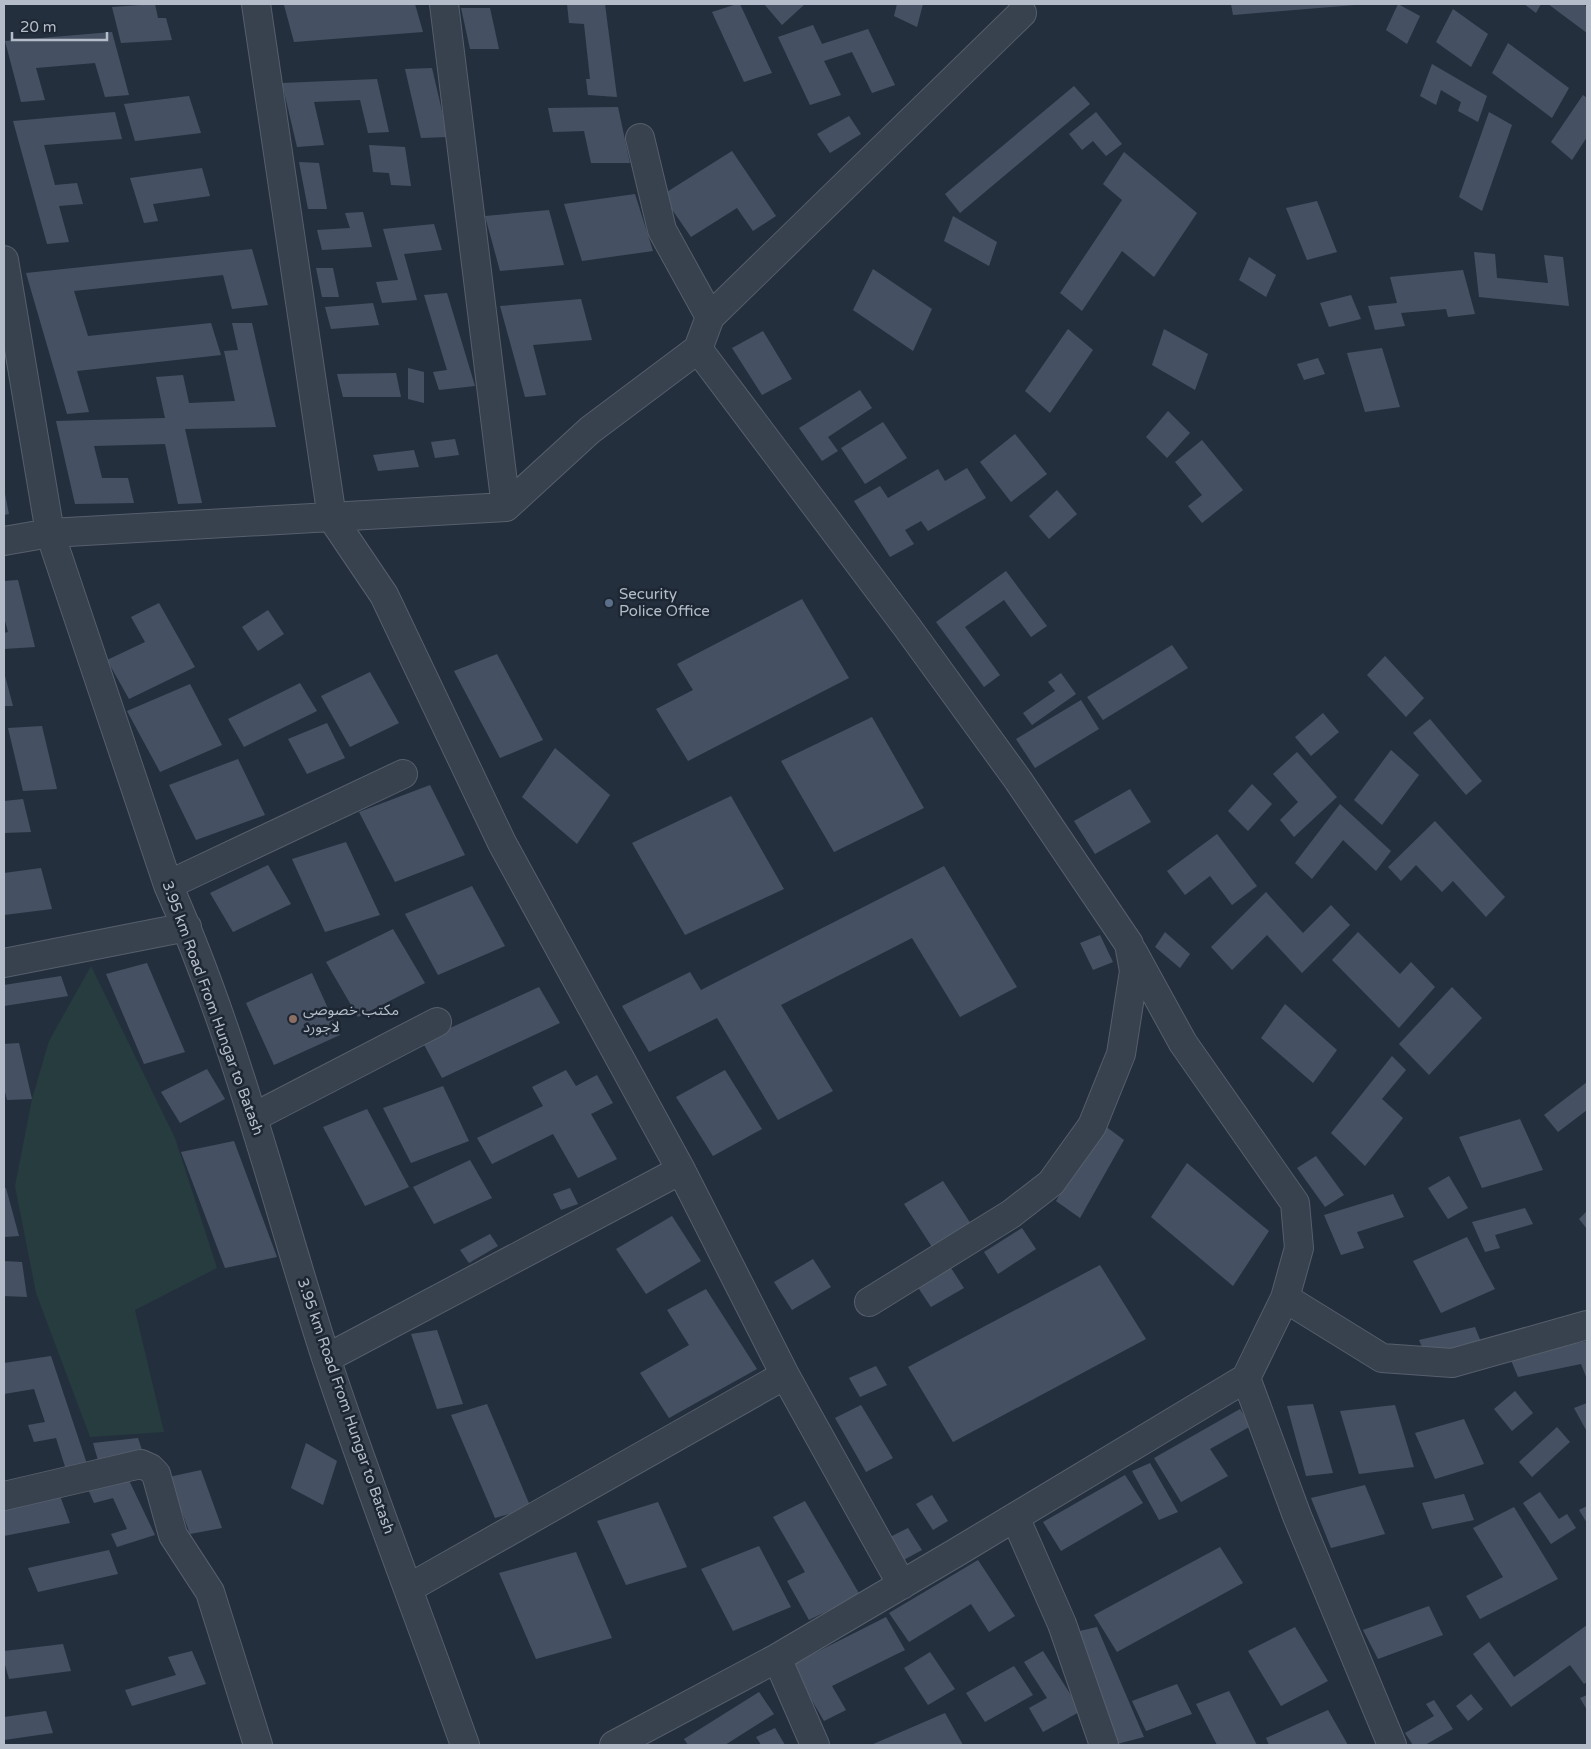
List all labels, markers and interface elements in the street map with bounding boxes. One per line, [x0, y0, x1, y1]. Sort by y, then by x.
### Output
scale bar [12, 10, 108, 42]
text: 20 m [20, 18, 57, 36]
place label: Security Police Office [619, 585, 710, 620]
marker: Security Police Office [603, 597, 615, 609]
street label: 3.95 km Road From Hungar to Batash [158, 878, 268, 1138]
place label: مکتب خصوصی لاجورد [303, 1001, 399, 1036]
marker: مکتب خصوصی لاجورد [287, 1013, 299, 1025]
street label: 3.95 km Road From Hungar to Batash [294, 1276, 398, 1536]

